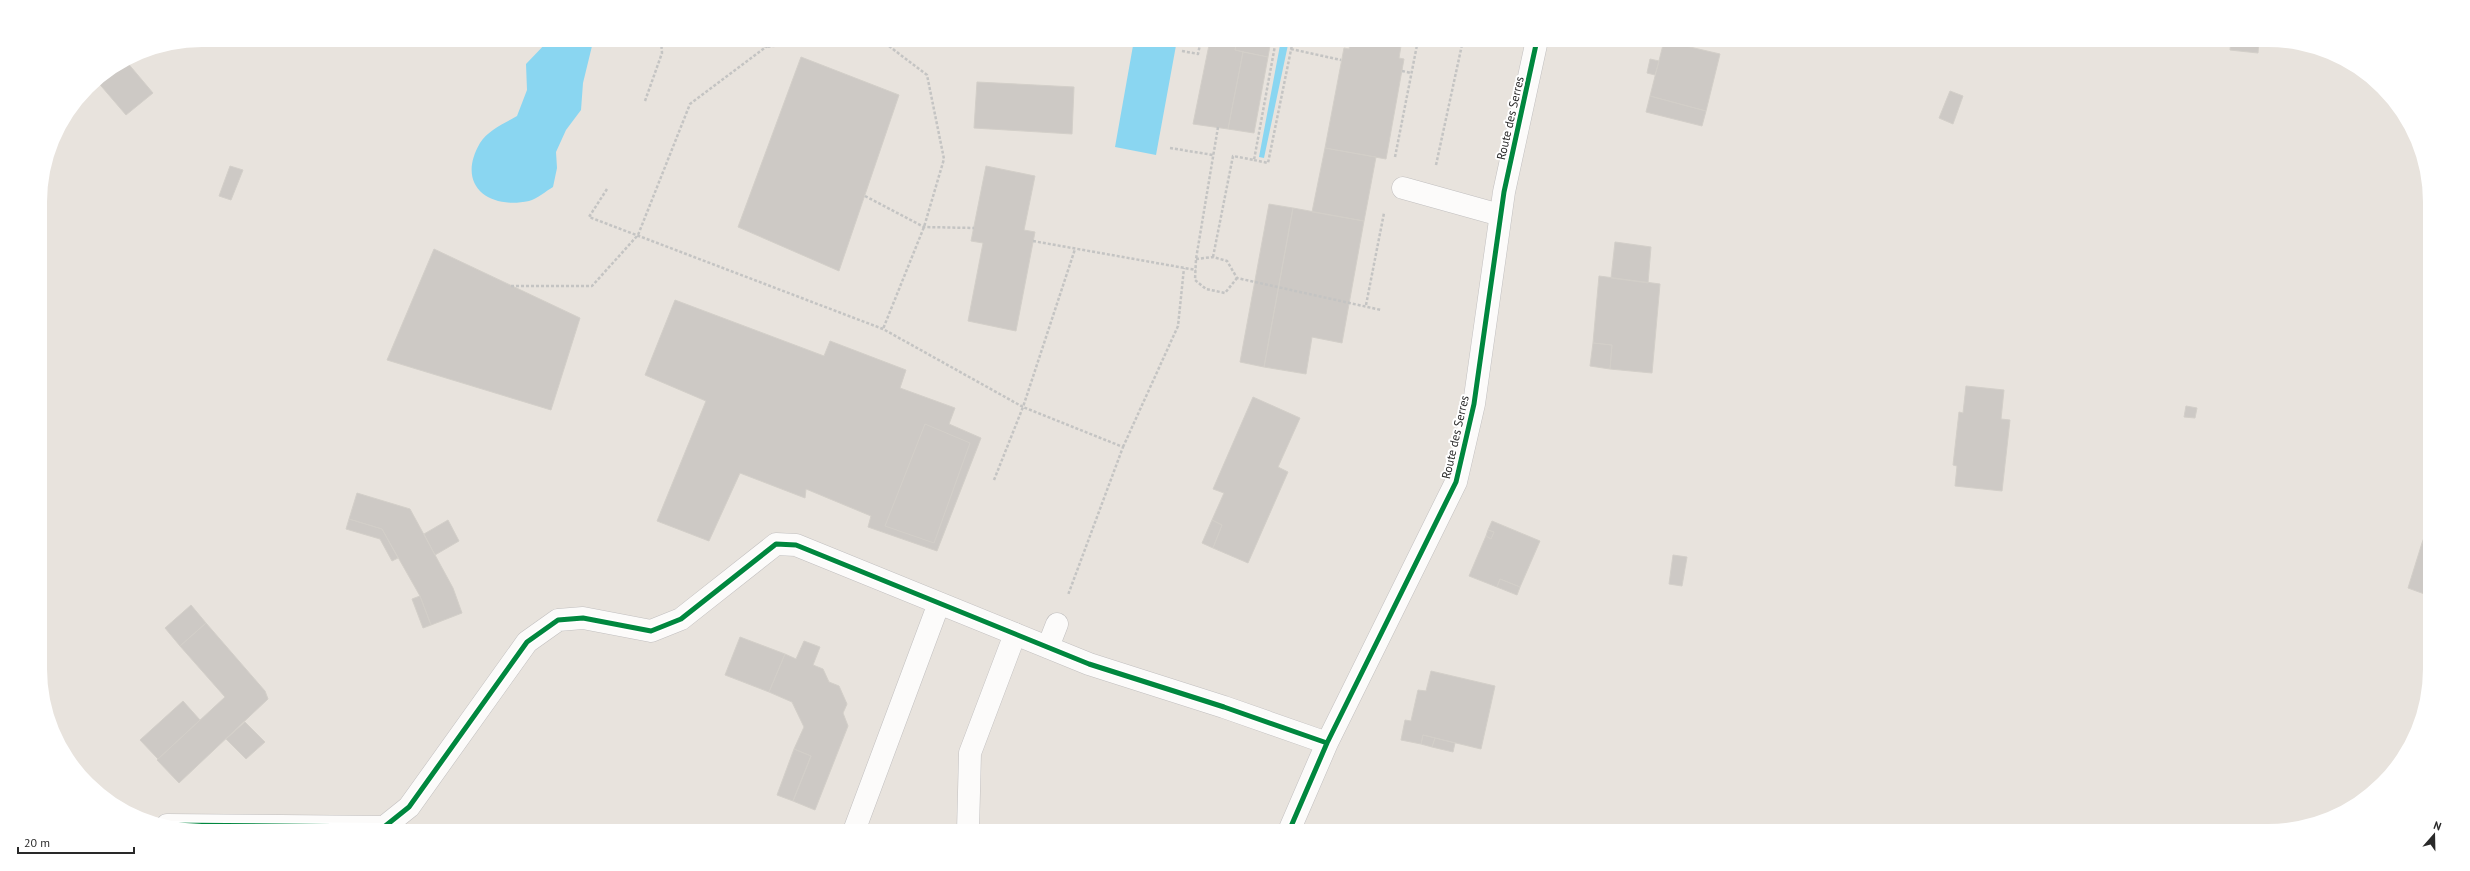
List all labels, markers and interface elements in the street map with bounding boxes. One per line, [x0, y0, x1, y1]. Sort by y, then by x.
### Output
street label: Route des Serres [1493, 75, 1527, 161]
street label: Route des Serres [1438, 394, 1472, 480]
north arrow [2414, 815, 2454, 855]
text: N [2432, 818, 2443, 833]
scale bar [18, 829, 134, 855]
text: 20 m [24, 835, 50, 850]

